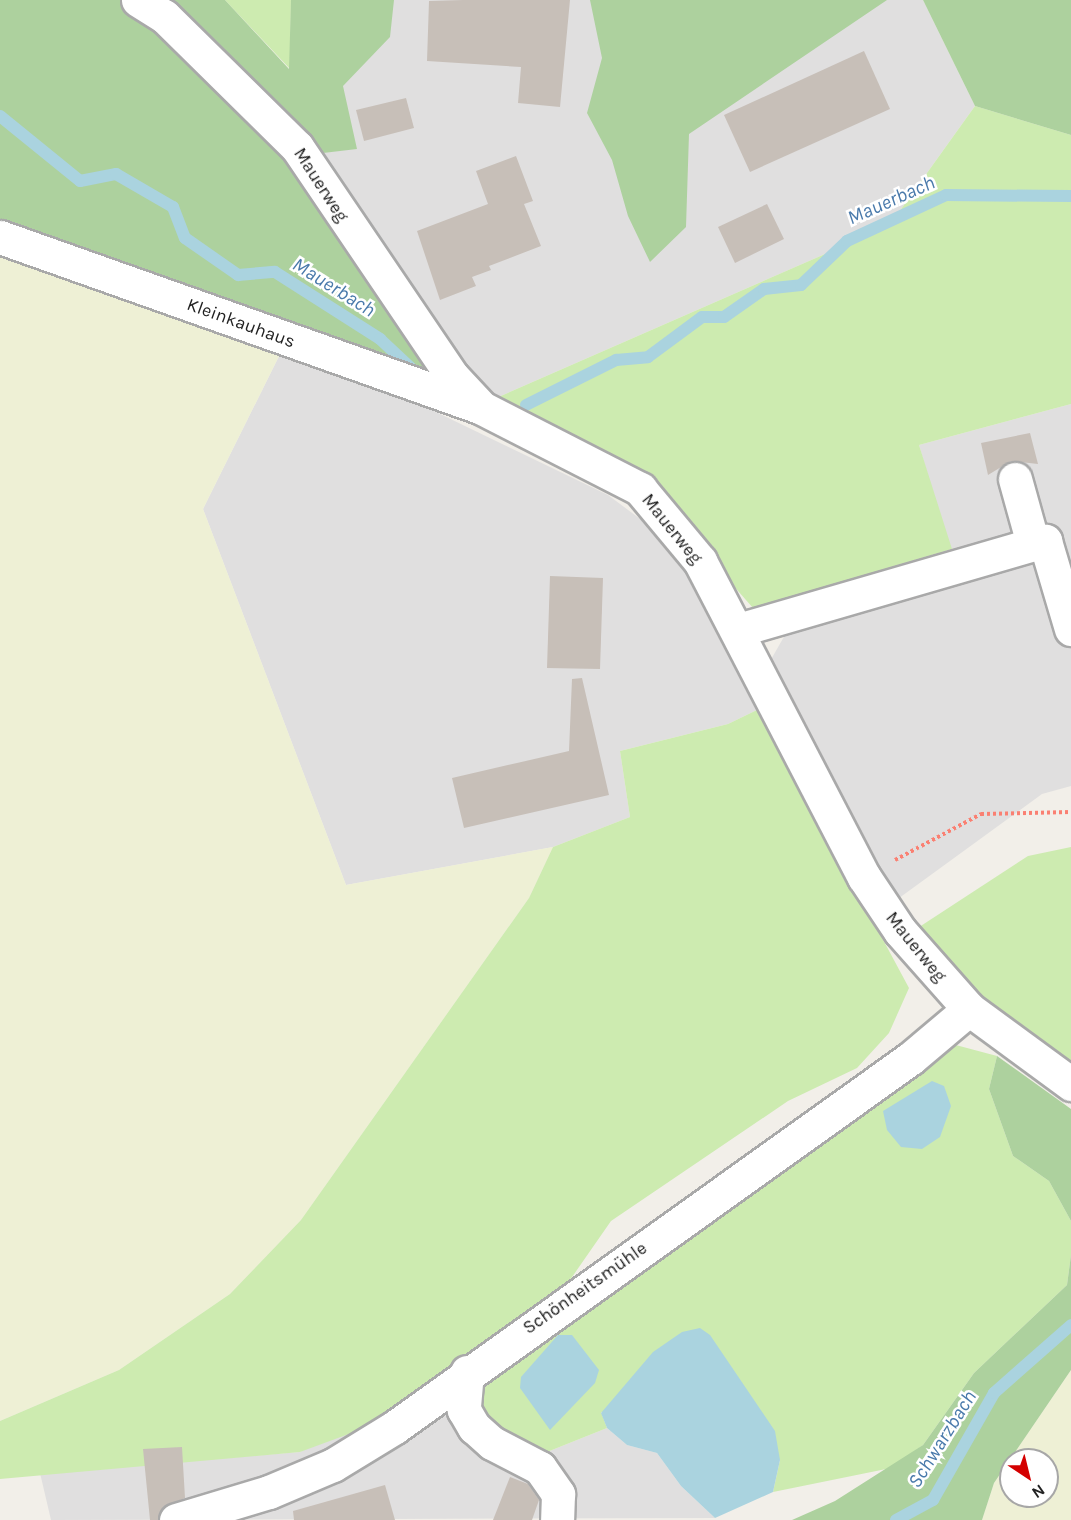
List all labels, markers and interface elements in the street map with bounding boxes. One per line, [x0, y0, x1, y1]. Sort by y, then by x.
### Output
street label: Mauerweg [289, 144, 353, 226]
water label: Mauerbach [844, 170, 938, 230]
water label: Mauerbach [288, 252, 380, 322]
street label: Kleinkauhaus [184, 293, 298, 353]
street label: Mauerweg [637, 489, 707, 569]
street label: Mauerweg [881, 907, 951, 987]
street label: Schönheitsmühle [519, 1237, 651, 1339]
water label: Schwarzbach [903, 1386, 981, 1492]
north arrow [999, 1448, 1059, 1508]
text: N [1028, 1480, 1049, 1503]

